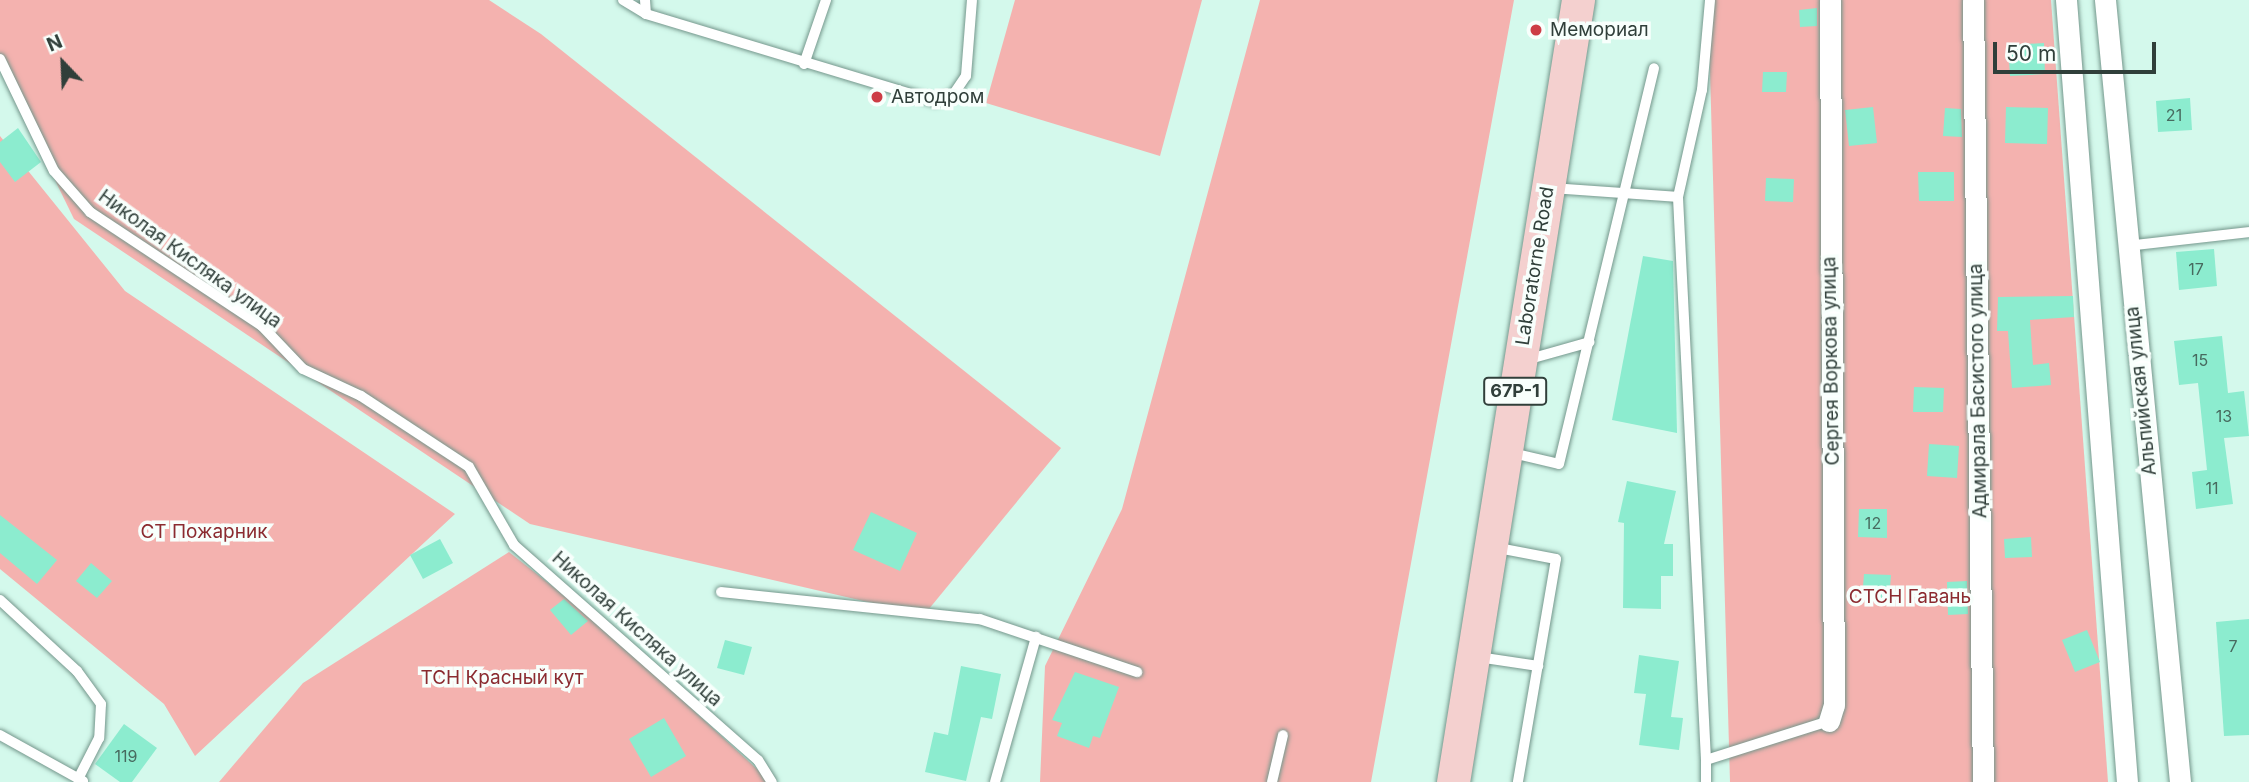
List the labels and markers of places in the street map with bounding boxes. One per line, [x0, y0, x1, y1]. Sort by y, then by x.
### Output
place label: Мемориал [1550, 19, 1649, 41]
marker: Мемориал [1528, 22, 1544, 38]
place label: Автодром [891, 86, 984, 108]
marker: Автодром [869, 89, 885, 105]

